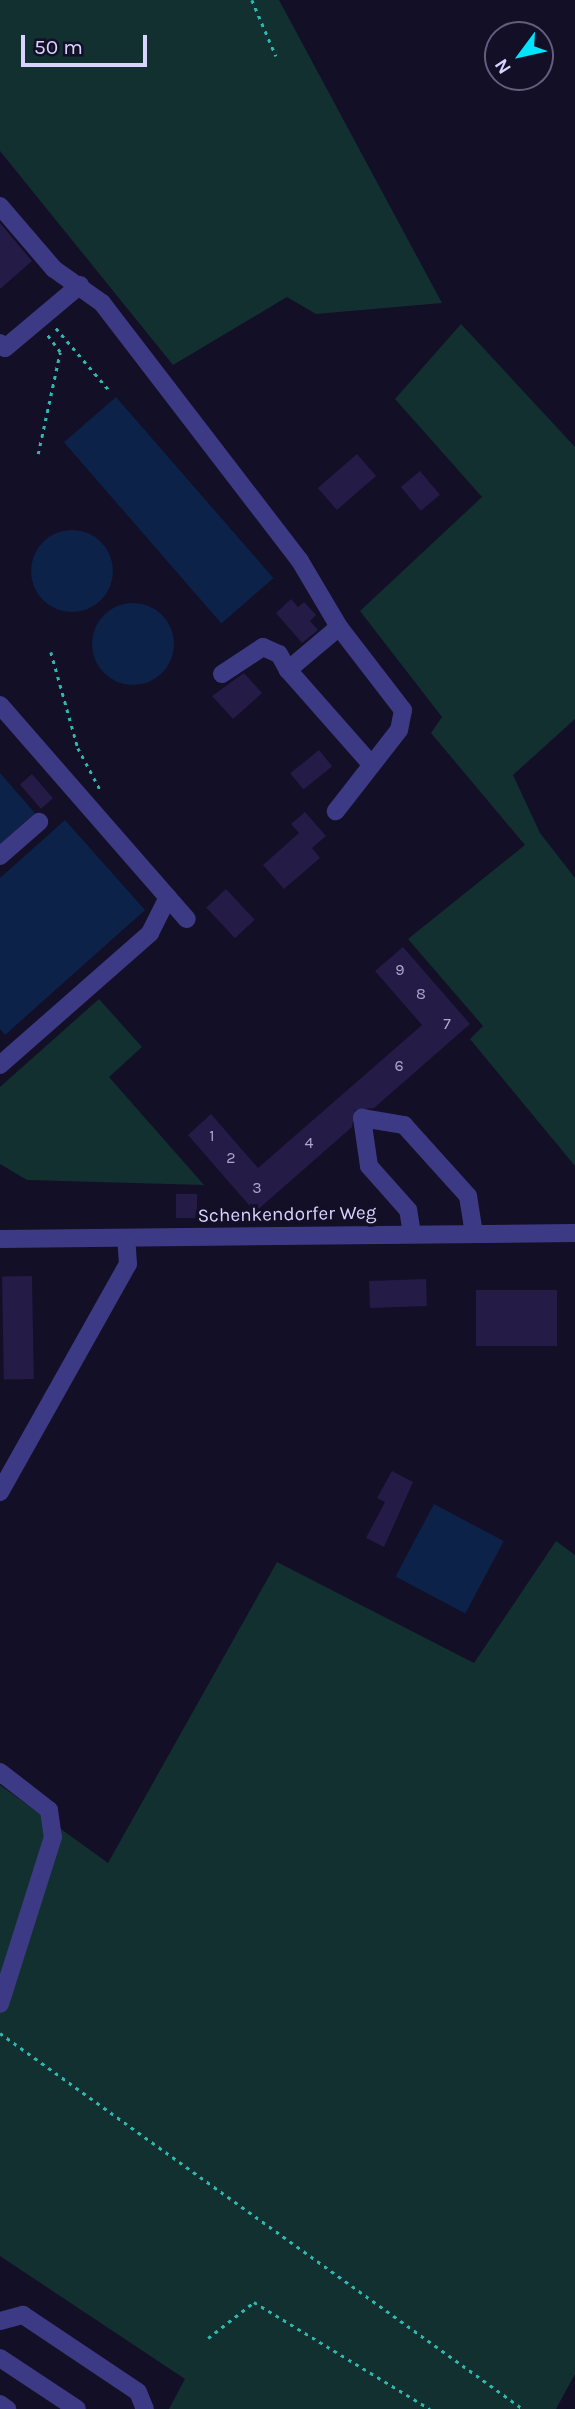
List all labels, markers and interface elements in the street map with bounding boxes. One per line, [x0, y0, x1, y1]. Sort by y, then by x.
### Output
scale bar [24, 21, 150, 65]
north arrow [484, 21, 554, 91]
text: 50 m [34, 35, 83, 59]
text: N [490, 55, 516, 78]
house number: 9 [395, 960, 405, 980]
house number: 8 [416, 984, 426, 1004]
house number: 7 [443, 1014, 451, 1034]
house number: 6 [394, 1056, 404, 1076]
house number: 1 [209, 1126, 215, 1146]
house number: 4 [305, 1133, 313, 1153]
house number: 2 [226, 1148, 236, 1168]
house number: 3 [252, 1178, 262, 1198]
street label: Schenkendorfer Weg [197, 1202, 377, 1228]

